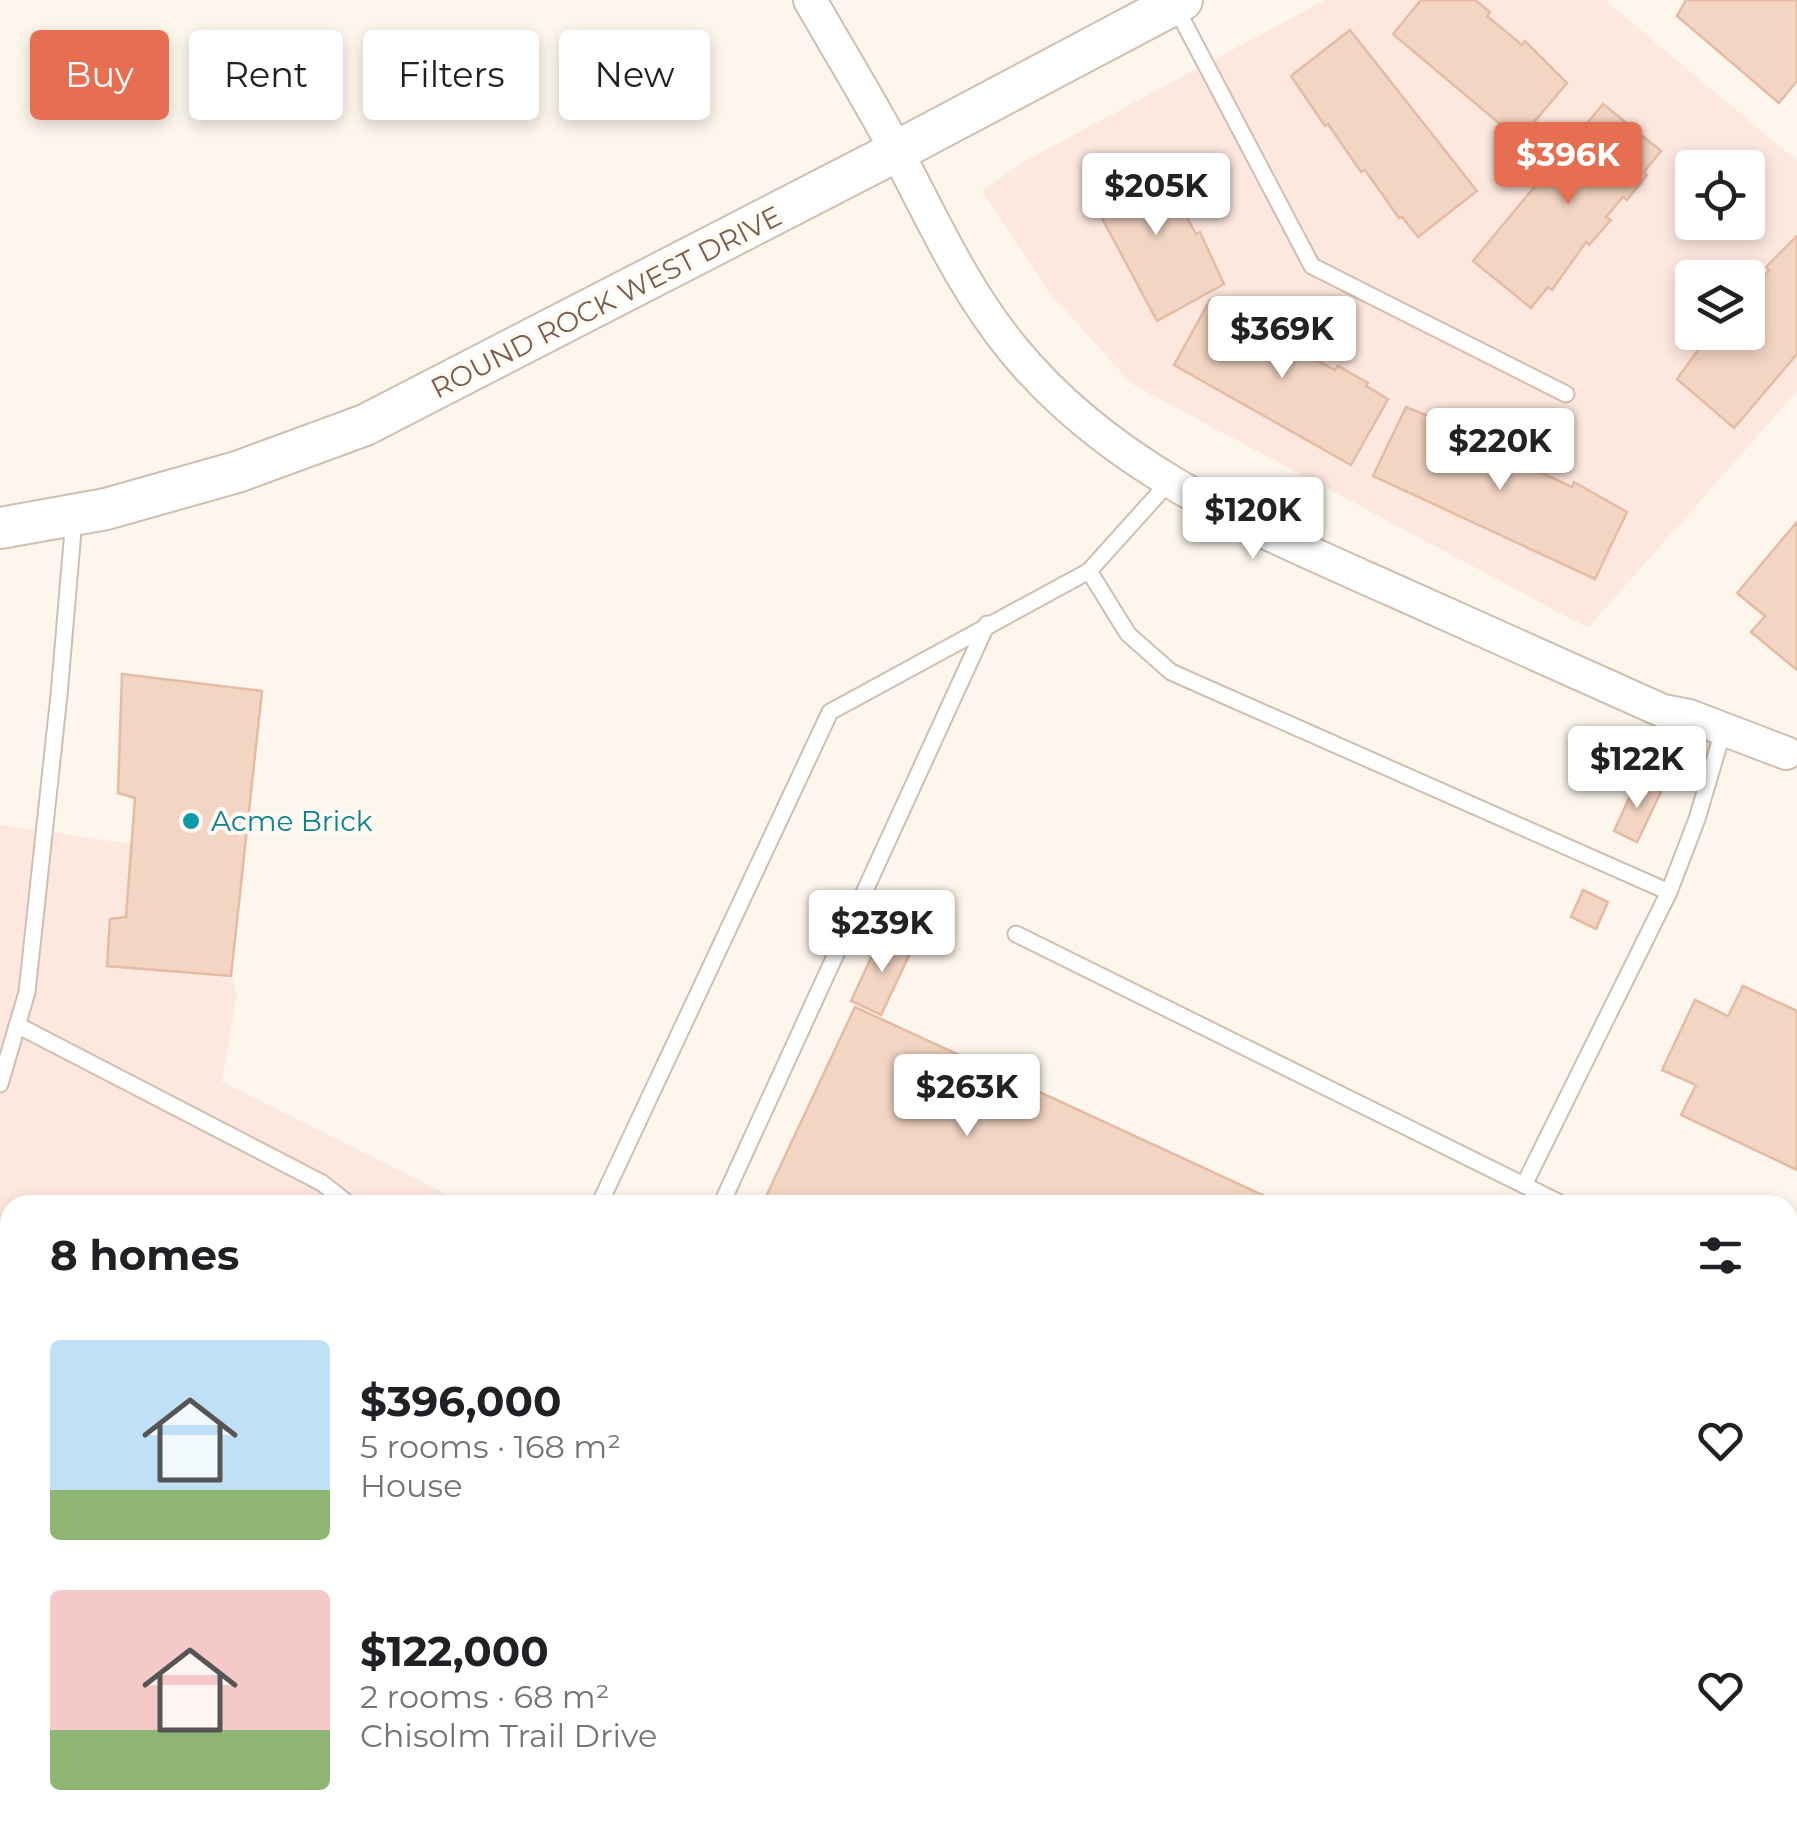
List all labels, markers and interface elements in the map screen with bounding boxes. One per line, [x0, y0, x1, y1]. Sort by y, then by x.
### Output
chip: Buy [30, 30, 169, 120]
chip: Rent [189, 30, 343, 120]
chip: Filters [363, 30, 539, 120]
chip: New [559, 30, 710, 120]
pin: $396K [1498, 122, 1638, 207]
text: $396K [1516, 135, 1620, 174]
map controls [1675, 150, 1765, 350]
button: locate [1675, 150, 1765, 240]
pin: $205K [1086, 153, 1226, 238]
text: $205K [1104, 166, 1208, 205]
street label: ROUND ROCK WEST DRIVE [425, 199, 787, 405]
button: layers [1675, 260, 1765, 350]
pin: $369K [1212, 296, 1352, 381]
text: $369K [1230, 309, 1334, 348]
pin: $220K [1430, 408, 1570, 493]
text: $220K [1448, 421, 1552, 460]
pin: $120K [1183, 477, 1323, 562]
text: $120K [1205, 490, 1301, 529]
pin: $122K [1567, 726, 1707, 811]
text: $122K [1590, 739, 1684, 778]
place label: Acme Brick [211, 804, 373, 838]
marker: Acme Brick [180, 810, 202, 832]
pin: $239K [812, 890, 952, 975]
text: $239K [831, 903, 933, 942]
pin: $263K [897, 1054, 1037, 1139]
text: $263K [916, 1067, 1018, 1106]
icon: filters [1693, 1228, 1748, 1283]
text: 8 homes [50, 1229, 239, 1281]
text: $396,000 [360, 1375, 561, 1427]
icon: home [130, 1380, 250, 1500]
icon: heart [1693, 1413, 1748, 1468]
text: 5 rooms · 168 m² [360, 1427, 621, 1466]
text: House [360, 1466, 463, 1505]
text: $122,000 [360, 1625, 549, 1677]
icon: home [130, 1630, 250, 1750]
icon: heart [1693, 1663, 1748, 1718]
text: 2 rooms · 68 m² [360, 1677, 610, 1716]
text: Chisolm Trail Drive [360, 1716, 657, 1755]

